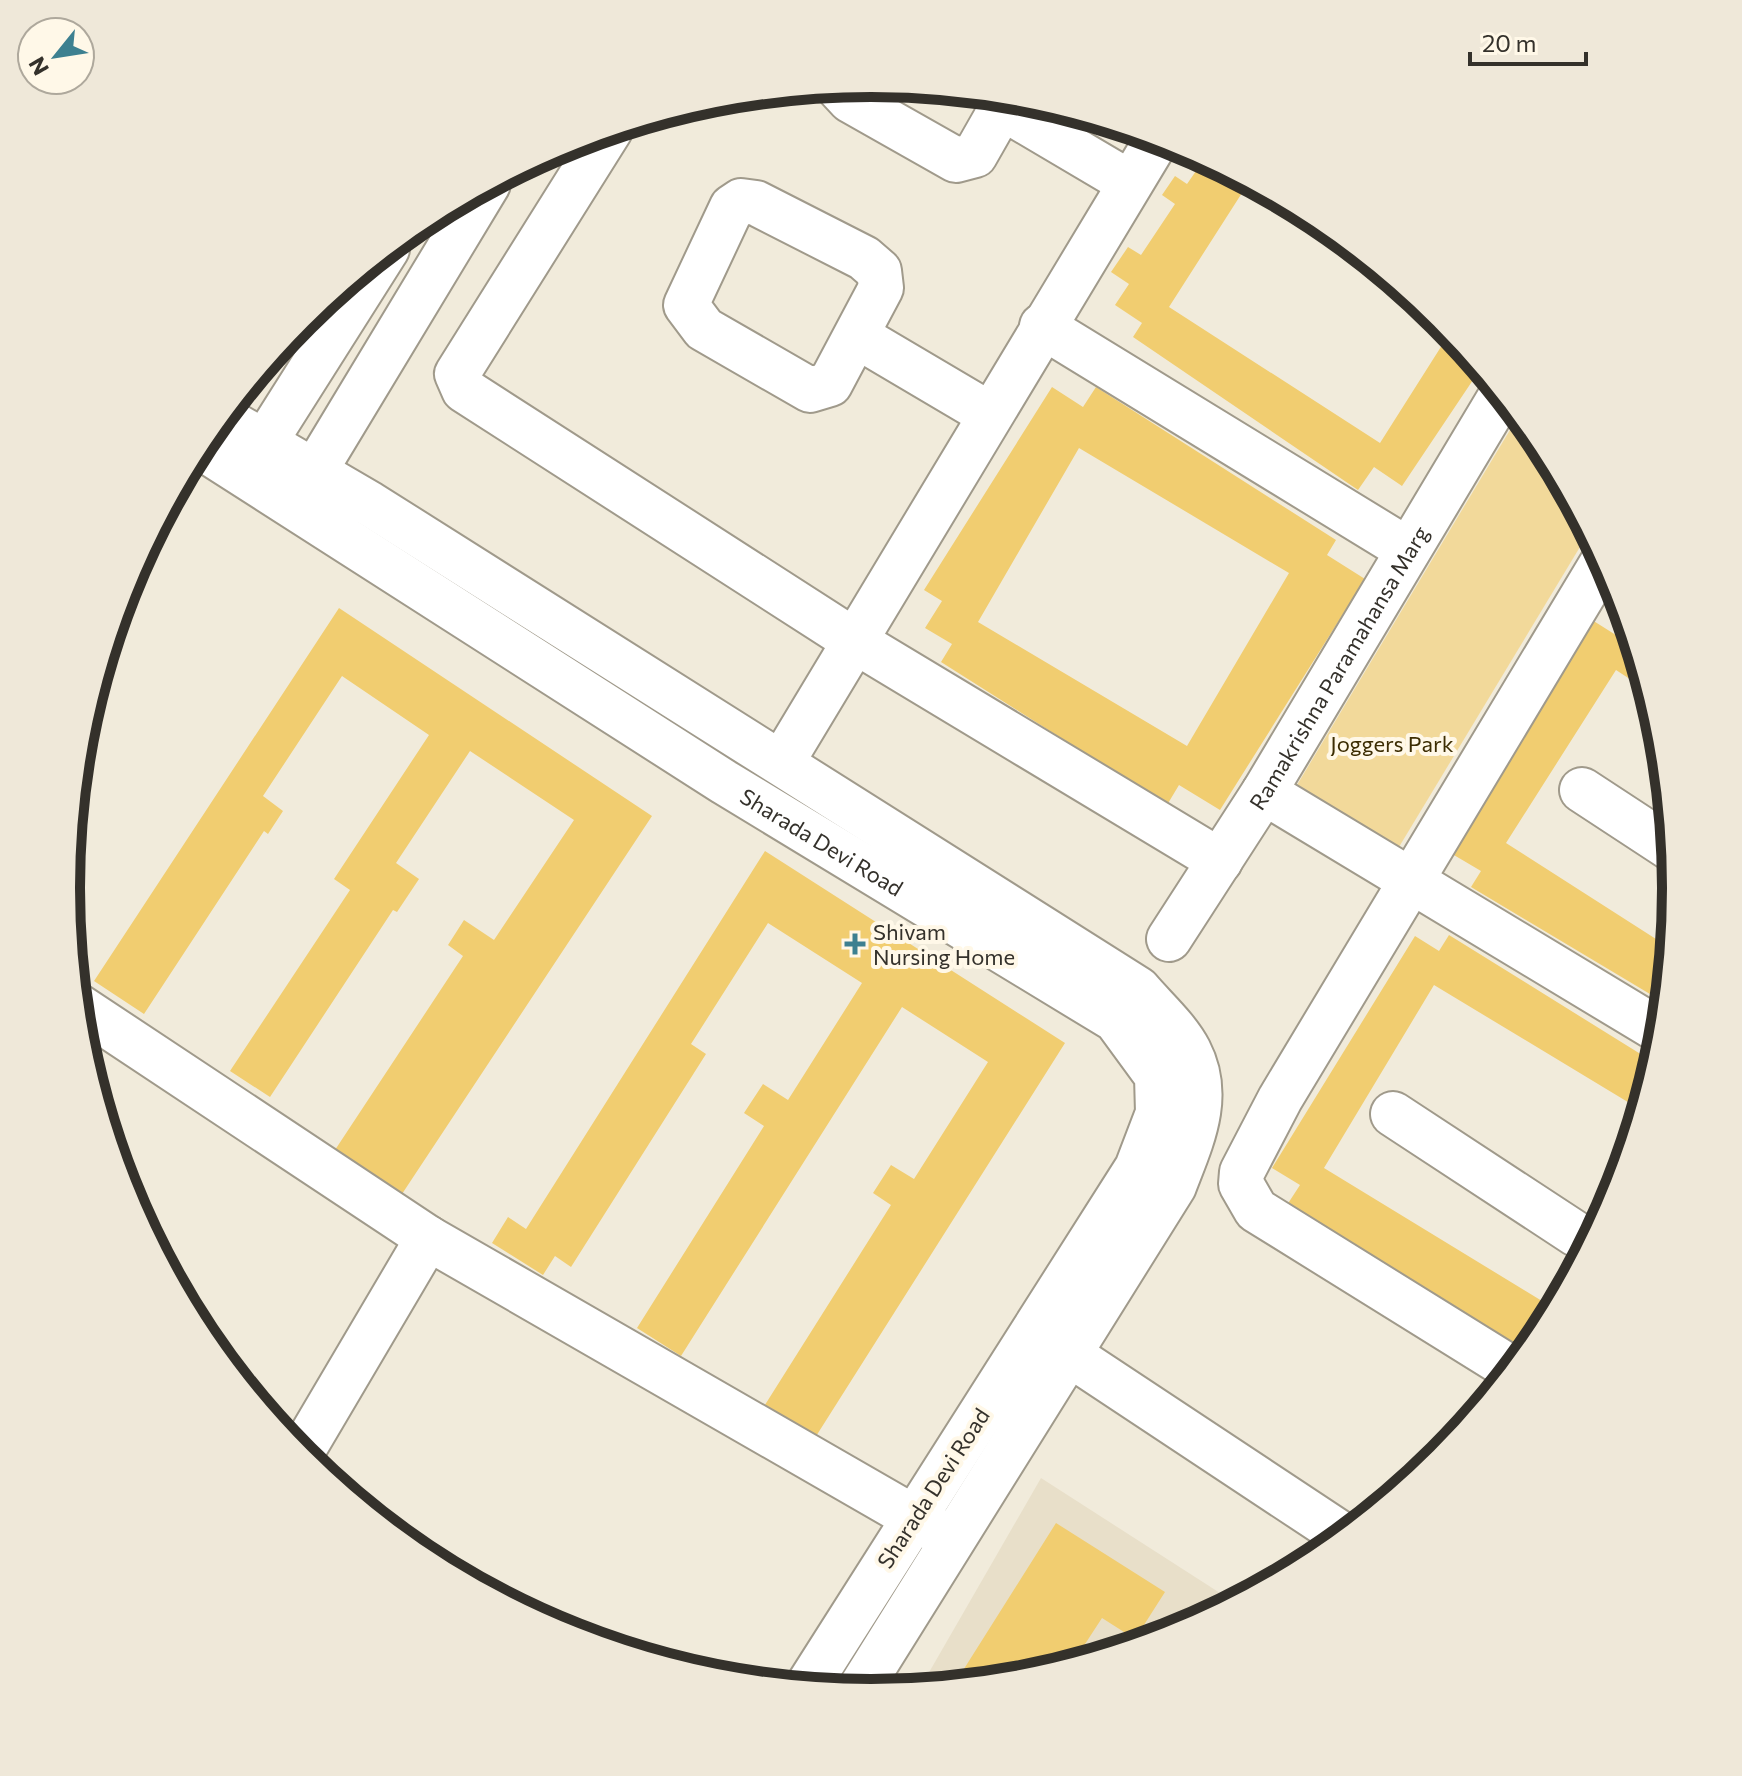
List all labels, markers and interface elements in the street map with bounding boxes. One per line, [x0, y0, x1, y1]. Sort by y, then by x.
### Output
north arrow [16, 16, 96, 96]
scale bar [1470, 16, 1586, 66]
text: 20 m [1482, 28, 1536, 57]
text: N [22, 52, 54, 80]
street label: Ramakrishna Paramahansa Marg [1243, 521, 1434, 814]
park label: Joggers Park [1330, 730, 1454, 757]
street label: Sharada Devi Road [736, 782, 908, 901]
place label: Shivam Nursing Home [873, 918, 1015, 970]
marker: Shivam Nursing Home [844, 933, 866, 955]
street label: Sharada Devi Road [871, 1403, 995, 1573]

